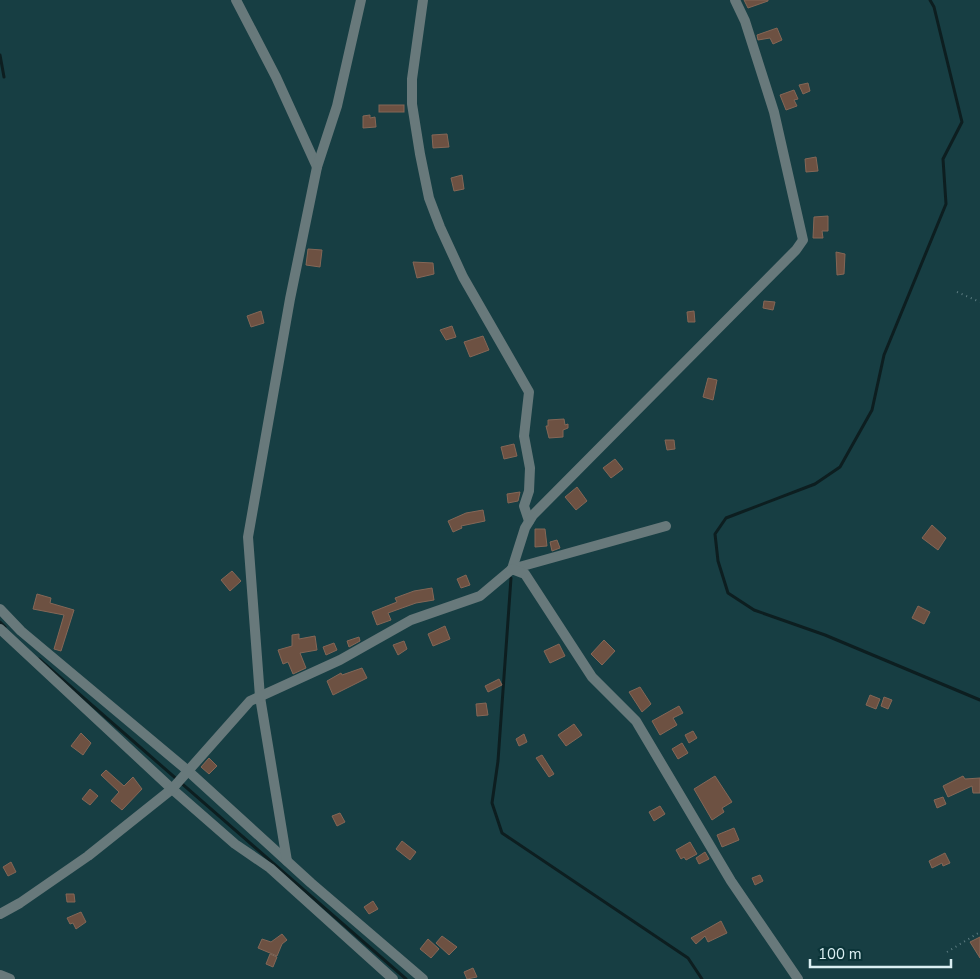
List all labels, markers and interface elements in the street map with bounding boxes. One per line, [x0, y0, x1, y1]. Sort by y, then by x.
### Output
scale bar [810, 936, 951, 968]
text: 100 m [818, 944, 862, 964]

